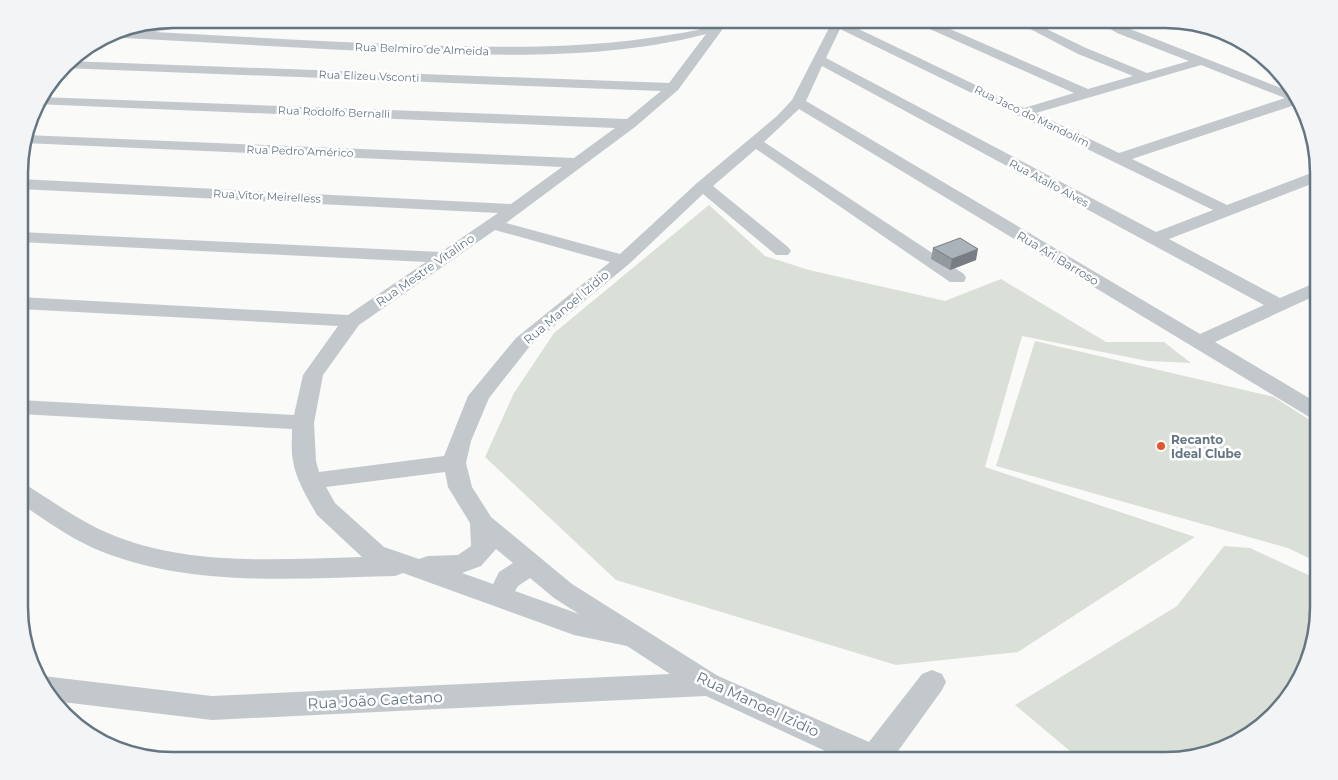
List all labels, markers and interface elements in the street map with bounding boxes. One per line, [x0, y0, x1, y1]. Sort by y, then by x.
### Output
street label: Rua Belmiro de Almeida [355, 40, 489, 58]
street label: Rua Elizeu Vsconti [318, 67, 420, 85]
street label: Rua Jaco do Mandolim [972, 82, 1092, 150]
street label: Rua Rodolfo Bernalli [278, 103, 390, 121]
street label: Rua Pedro Américo [246, 142, 354, 160]
street label: Rua Atalfo Alves [1007, 156, 1092, 210]
street label: Rua Vitor Meirelless [213, 186, 322, 206]
street label: Rua Ari Barroso [1014, 228, 1102, 288]
street label: Rua Mestre Vitalino [373, 230, 477, 310]
street label: Rua Manoel Izidio [520, 267, 612, 347]
place label: Recanto Ideal Clube [1171, 432, 1242, 461]
marker: Recanto Ideal Clube [1155, 440, 1167, 452]
street label: Rua Manoel Izidio [694, 667, 822, 741]
street label: Rua João Caetano [307, 687, 443, 713]

